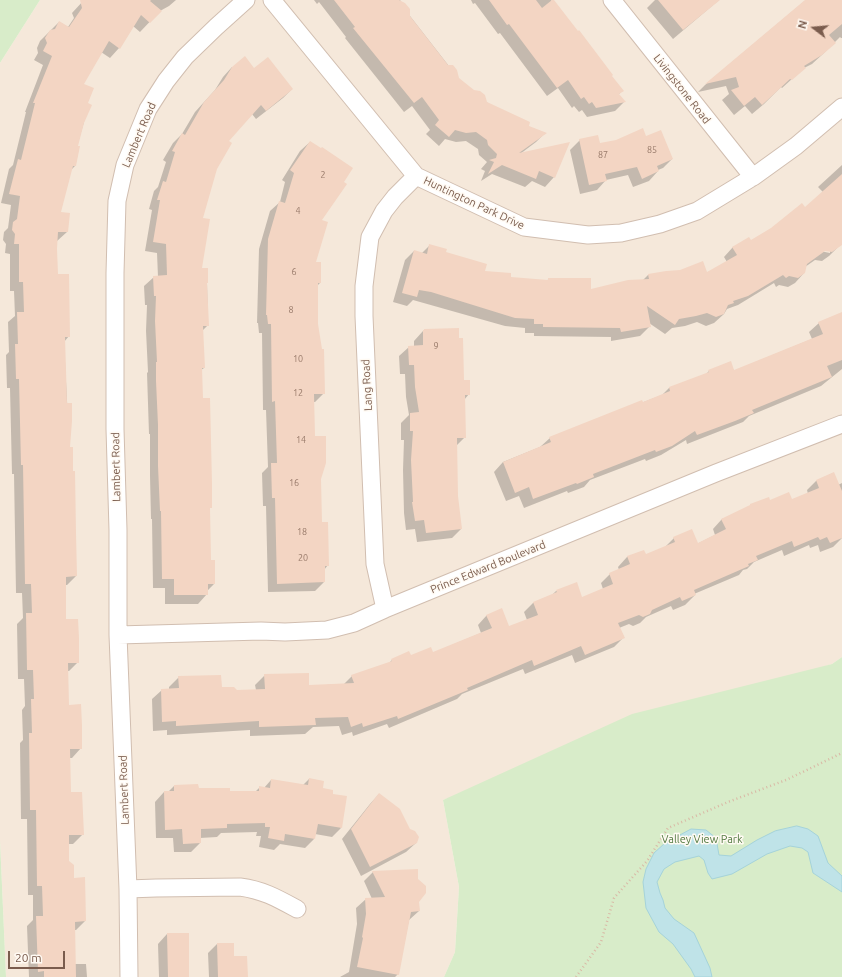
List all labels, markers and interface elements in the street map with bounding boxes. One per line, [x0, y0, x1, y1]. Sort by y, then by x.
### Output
north arrow [794, 8, 834, 48]
text: N [796, 19, 809, 30]
street label: Livingstone Road [651, 52, 713, 126]
street label: Lambert Road [119, 100, 159, 170]
house number: 85 [647, 145, 657, 155]
house number: 87 [598, 150, 608, 160]
house number: 2 [320, 170, 326, 180]
street label: Huntington Park Drive [421, 174, 527, 232]
house number: 4 [295, 206, 301, 216]
house number: 6 [291, 267, 297, 277]
house number: 8 [288, 305, 294, 315]
house number: 9 [433, 341, 439, 351]
house number: 10 [293, 354, 303, 364]
street label: Lang Road [359, 359, 375, 411]
house number: 12 [293, 388, 303, 398]
street label: Lambert Road [109, 432, 123, 502]
house number: 14 [296, 435, 306, 445]
house number: 16 [289, 478, 299, 488]
house number: 18 [297, 527, 307, 537]
street label: Prince Edward Boulevard [428, 538, 548, 596]
house number: 20 [298, 553, 308, 563]
street label: Lambert Road [116, 755, 132, 825]
park label: Valley View Park [661, 832, 743, 846]
scale bar [10, 943, 67, 969]
text: 20 m [15, 951, 42, 964]

